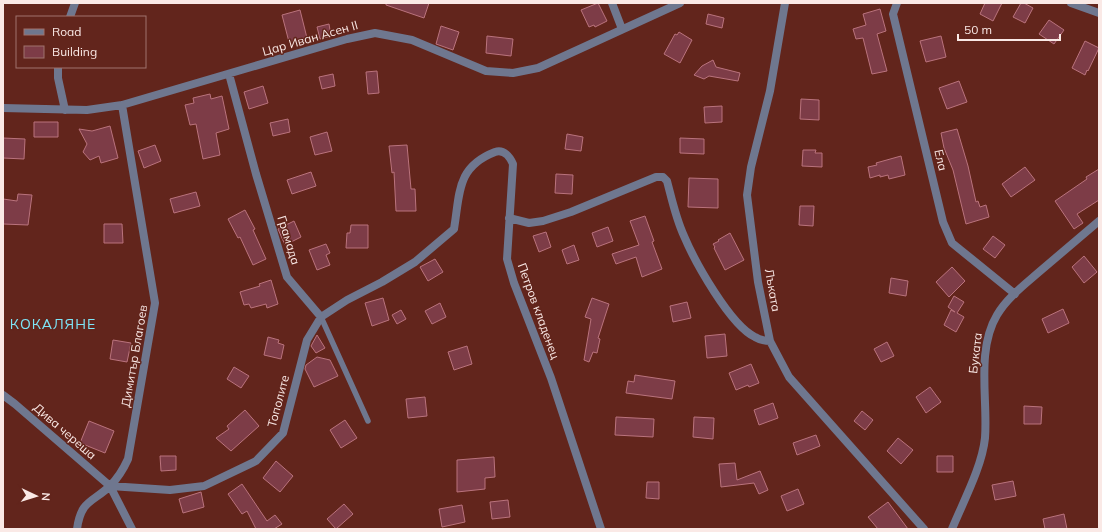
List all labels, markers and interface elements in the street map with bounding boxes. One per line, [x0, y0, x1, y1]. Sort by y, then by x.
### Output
legend [16, 16, 146, 68]
scale bar [958, 16, 1060, 42]
street label: Цар Иван Асен II [260, 17, 360, 59]
text: 50 m [964, 22, 992, 37]
text: Road [52, 24, 81, 39]
text: Building [52, 44, 97, 59]
street label: Ела [931, 148, 951, 172]
street label: Грамада [274, 214, 304, 266]
street label: Петров кладенец [515, 261, 563, 361]
street label: Лъката [762, 267, 784, 313]
street label: Димитър Благоев [118, 303, 150, 408]
district label: КОКАЛЯНЕ [10, 315, 96, 333]
street label: Буката [965, 332, 985, 374]
street label: Тополите [264, 373, 292, 429]
street label: Дива череша [30, 400, 100, 462]
north arrow [16, 476, 56, 516]
text: N [39, 492, 53, 501]

